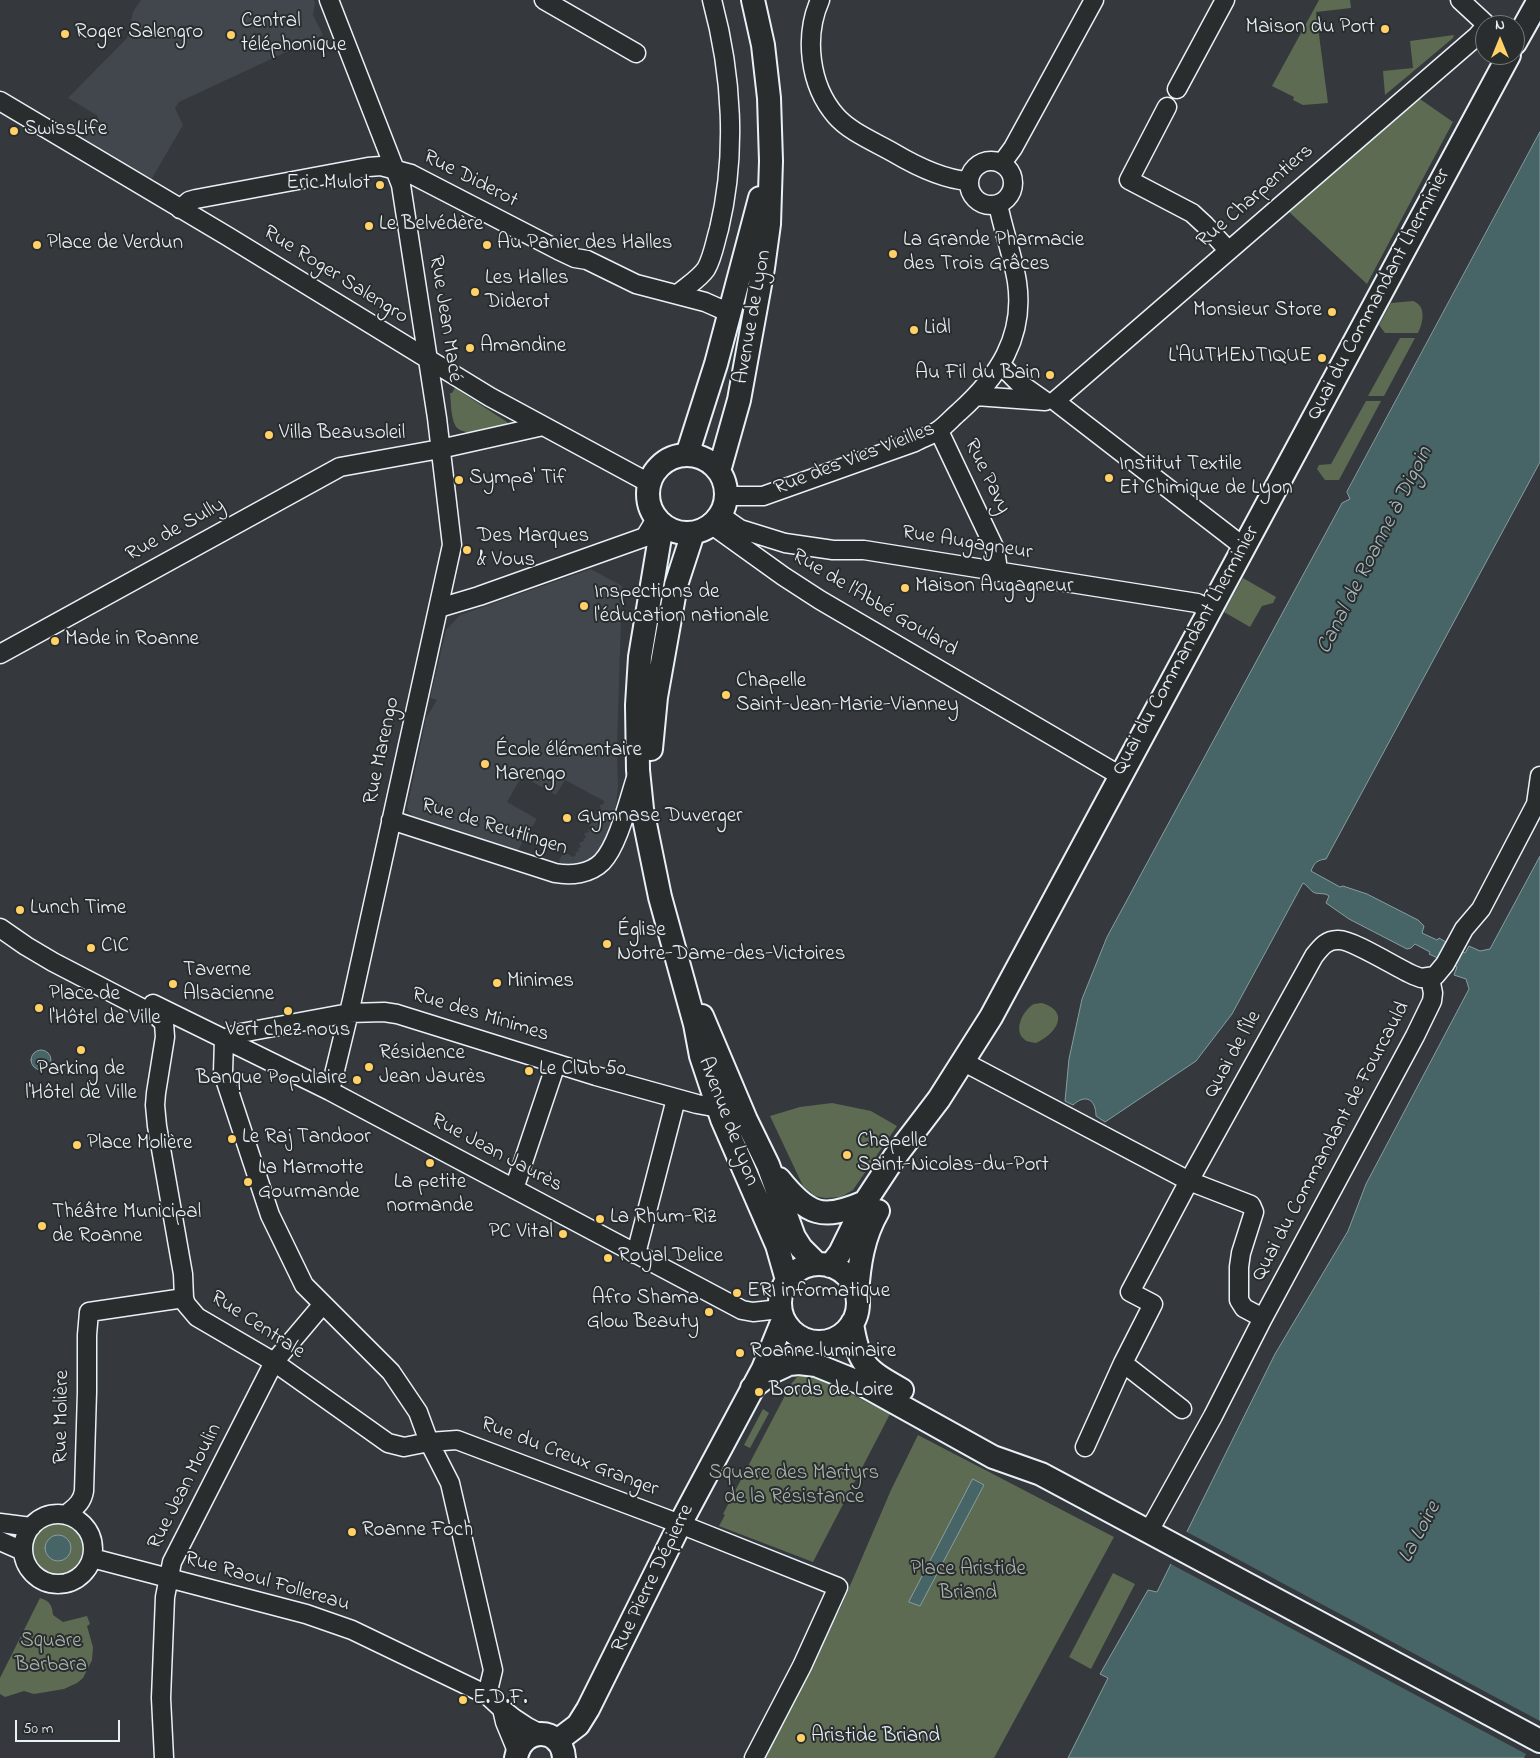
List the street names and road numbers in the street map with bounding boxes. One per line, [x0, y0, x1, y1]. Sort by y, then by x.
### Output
street label: Rue Charpentiers [1193, 140, 1319, 254]
street label: Rue Diderot [418, 145, 522, 215]
street label: Quai du Commandant Lherminier [1303, 165, 1457, 425]
street label: Rue Roger Salengro [258, 221, 412, 331]
street label: Avenue de Lyon [730, 248, 778, 386]
street label: Rue Jean Macé [422, 254, 466, 384]
street label: Rue des Vies Vieilles [771, 418, 939, 502]
street label: Rue Pavy [957, 435, 1015, 519]
street label: Rue de Sully [122, 494, 230, 568]
street label: Rue Augagneur [900, 521, 1034, 567]
street label: Quai du Commandant Lherminier [1108, 522, 1266, 780]
street label: Rue de l'Abbé Goulard [787, 545, 961, 663]
street label: Rue Marengo [359, 695, 407, 807]
street label: Rue de Reutlingen [418, 794, 570, 862]
street label: Rue des Minimes [408, 983, 552, 1049]
street label: Quai du Commandant de Fourcauld [1247, 998, 1417, 1286]
street label: Quai de l'Île [1200, 1007, 1268, 1103]
street label: Avenue de Lyon [691, 1054, 763, 1190]
street label: Rue Jean Jaurès [426, 1109, 566, 1199]
street label: Rue Centrale [205, 1286, 309, 1366]
street label: Rue Molière [50, 1370, 76, 1464]
street label: Rue du Creux Granger [477, 1413, 661, 1503]
street label: Rue Jean Moulin [143, 1420, 229, 1554]
street label: Rue Pierre Dépierre [607, 1501, 701, 1657]
street label: Rue Raoul Follereau [182, 1547, 352, 1619]

